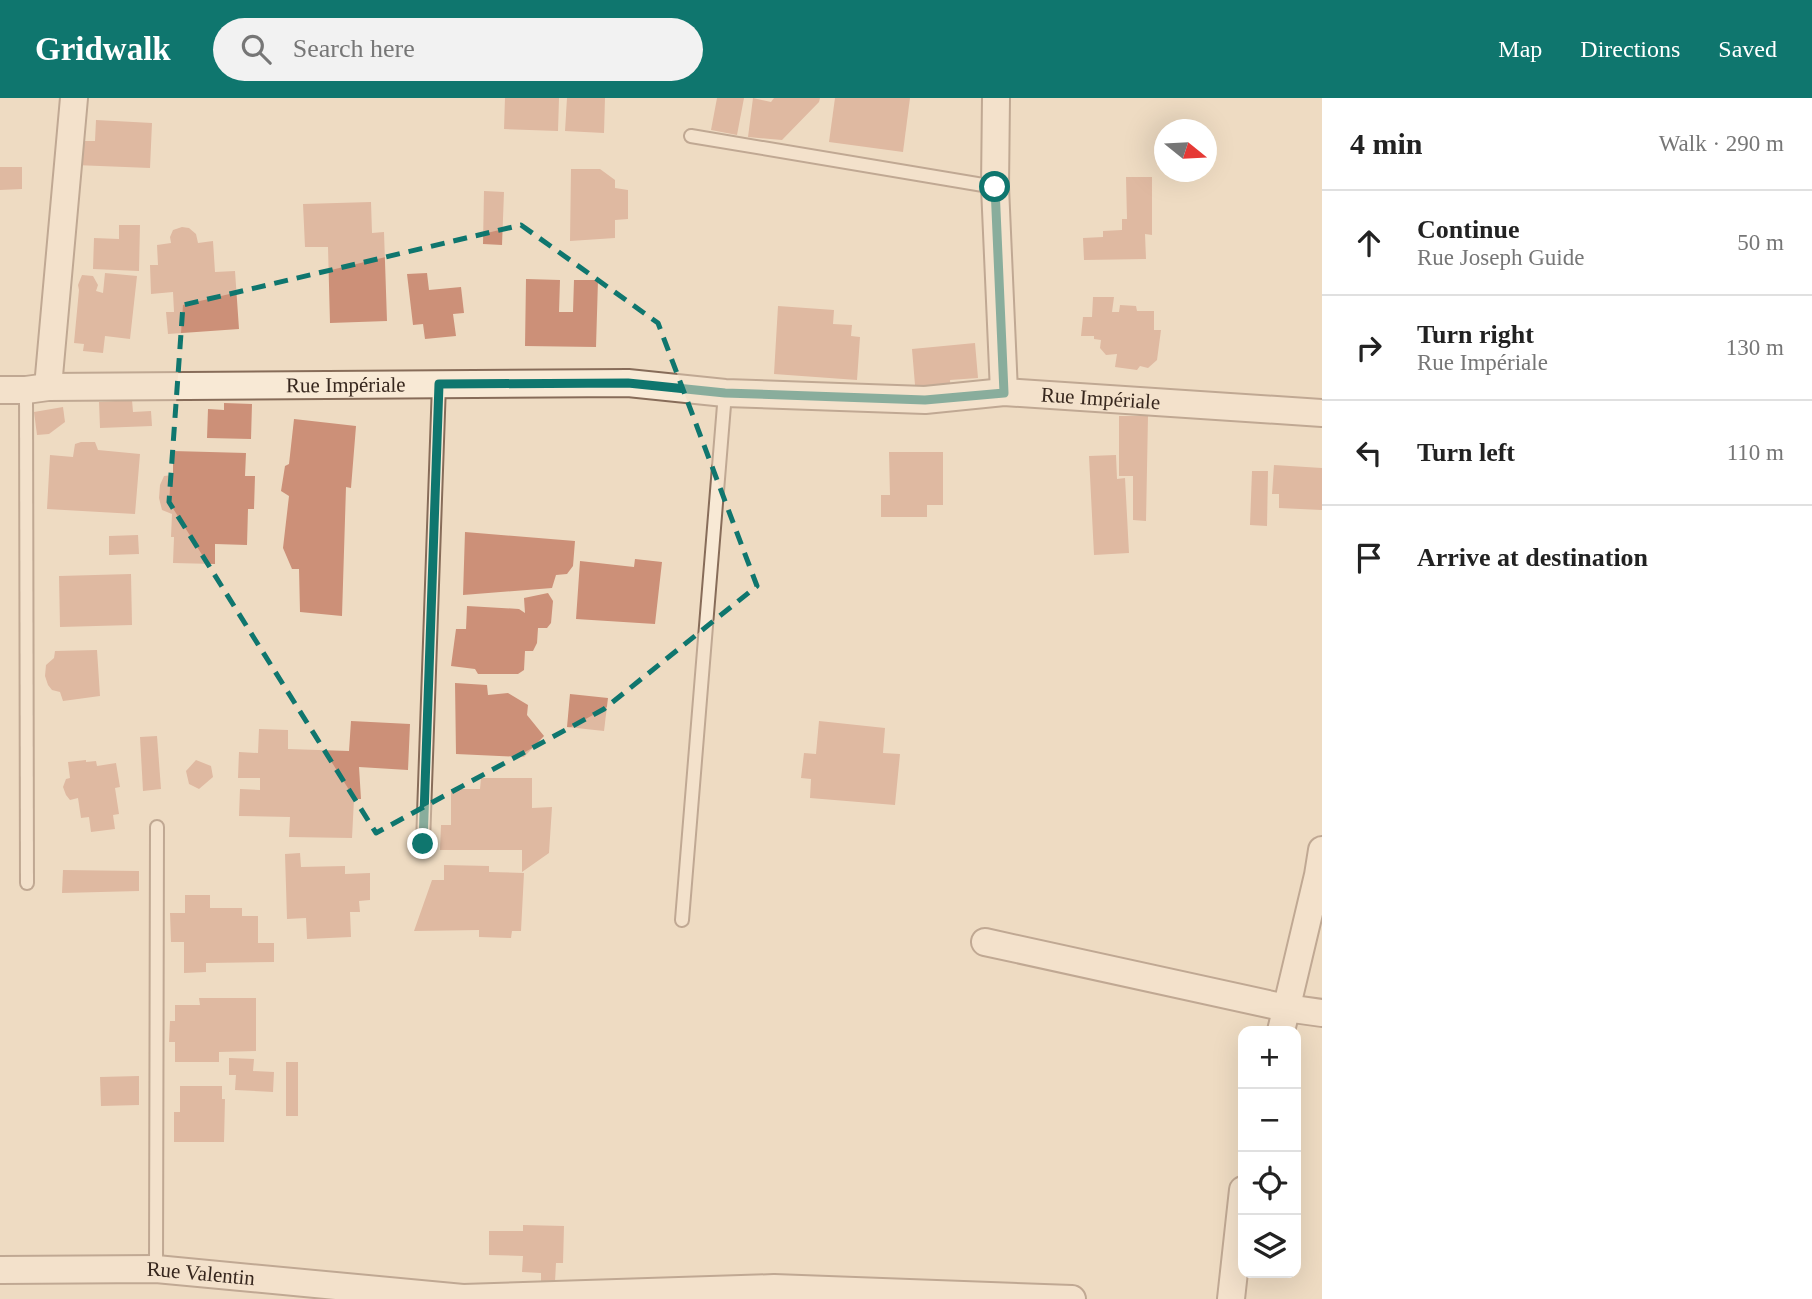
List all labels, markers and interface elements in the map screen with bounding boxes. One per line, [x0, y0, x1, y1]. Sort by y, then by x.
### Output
search box [213, 18, 703, 81]
icon: search [237, 30, 275, 68]
text: Gridwalk [35, 31, 171, 67]
text: Search here [293, 34, 415, 63]
text: Map [1498, 36, 1542, 62]
text: Directions [1580, 36, 1680, 62]
text: Saved [1718, 36, 1777, 62]
north arrow [1154, 119, 1217, 182]
text: 4 min [1350, 127, 1423, 160]
text: Walk · 290 m [1659, 131, 1784, 156]
route start [979, 171, 1010, 202]
text: Continue [1417, 215, 1520, 244]
icon: ahead [1350, 224, 1388, 262]
text: 50 m [1737, 230, 1784, 255]
text: Rue Joseph Guide [1417, 245, 1584, 270]
text: Turn right [1417, 320, 1534, 349]
icon: right [1350, 329, 1388, 367]
text: 130 m [1726, 335, 1784, 360]
text: Rue Impériale [1417, 350, 1548, 375]
street label: Rue Impériale [286, 373, 406, 397]
street label: Rue Impériale [1040, 382, 1161, 414]
icon: left [1350, 434, 1388, 472]
text: Turn left [1417, 438, 1515, 467]
text: 110 m [1727, 440, 1784, 465]
icon: arrive [1350, 539, 1388, 577]
text: Arrive at destination [1417, 543, 1648, 572]
route end [407, 828, 438, 859]
map controls [1238, 1026, 1301, 1278]
button: + [1238, 1026, 1301, 1089]
button: − [1238, 1089, 1301, 1152]
button: locate [1238, 1152, 1301, 1215]
button: layers [1238, 1215, 1301, 1278]
street label: Rue Valentin [147, 1257, 257, 1290]

